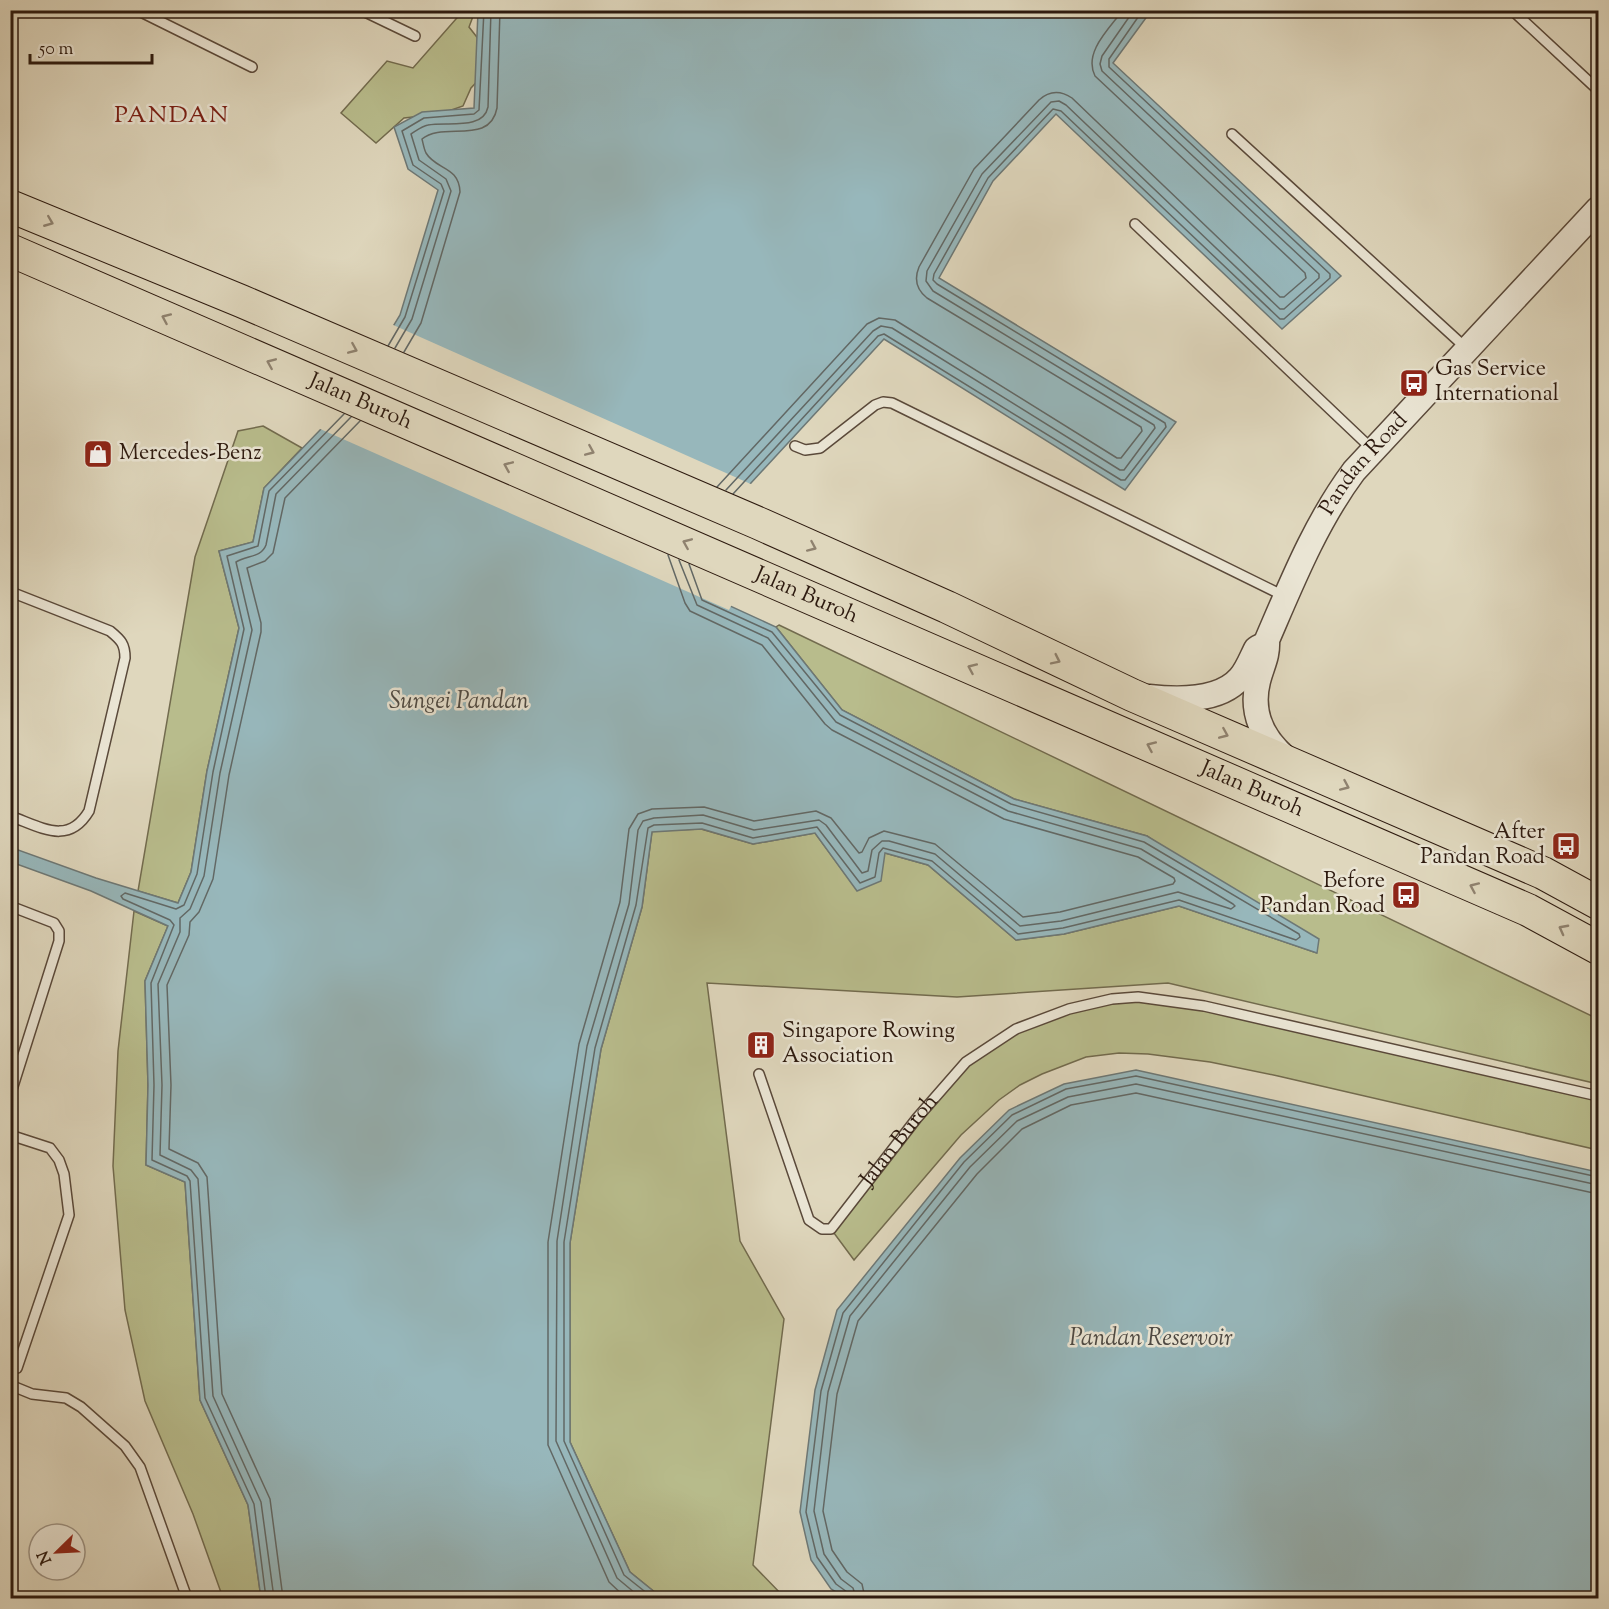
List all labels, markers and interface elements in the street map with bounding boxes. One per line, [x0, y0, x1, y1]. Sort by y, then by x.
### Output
scale bar [30, 27, 152, 65]
text: 50 m [38, 37, 74, 63]
district label: PANDAN [114, 99, 230, 133]
one-way arrow [43, 215, 54, 227]
one-way arrow [162, 313, 173, 325]
one-way arrow [346, 342, 357, 354]
place label: Gas Service International [1435, 354, 1559, 411]
one-way arrow [266, 359, 277, 371]
street label: Jalan Buroh [302, 365, 417, 439]
bus stop icon: Gas Service International [1398, 367, 1430, 399]
street label: Pandan Road [1312, 406, 1416, 522]
shop icon: Mercedes-Benz [82, 438, 114, 470]
place label: Mercedes-Benz [119, 438, 262, 470]
one-way arrow [583, 444, 594, 456]
one-way arrow [503, 461, 514, 473]
one-way arrow [682, 538, 693, 550]
one-way arrow [805, 540, 816, 552]
street label: Jalan Buroh [748, 559, 863, 633]
one-way arrow [1050, 652, 1061, 664]
one-way arrow [967, 663, 978, 675]
water label: Sungei Pandan [389, 685, 529, 719]
one-way arrow [1218, 727, 1229, 739]
one-way arrow [1146, 741, 1157, 753]
street label: Jalan Buroh [1194, 753, 1309, 827]
one-way arrow [1339, 779, 1350, 791]
place label: After Pandan Road [1420, 817, 1545, 874]
bus stop icon: After Pandan Road [1550, 830, 1582, 862]
place label: Before Pandan Road [1260, 866, 1385, 923]
bus stop icon: Before Pandan Road [1390, 879, 1422, 911]
one-way arrow [1470, 882, 1481, 894]
one-way arrow [1559, 925, 1570, 936]
place label: Singapore Rowing Association [782, 1016, 955, 1073]
building icon: Singapore Rowing Association [745, 1029, 777, 1061]
street label: Jalan Buroh [852, 1087, 947, 1195]
water label: Pandan Reservoir [1069, 1322, 1233, 1356]
north arrow [27, 1522, 87, 1582]
text: N [32, 1546, 59, 1568]

